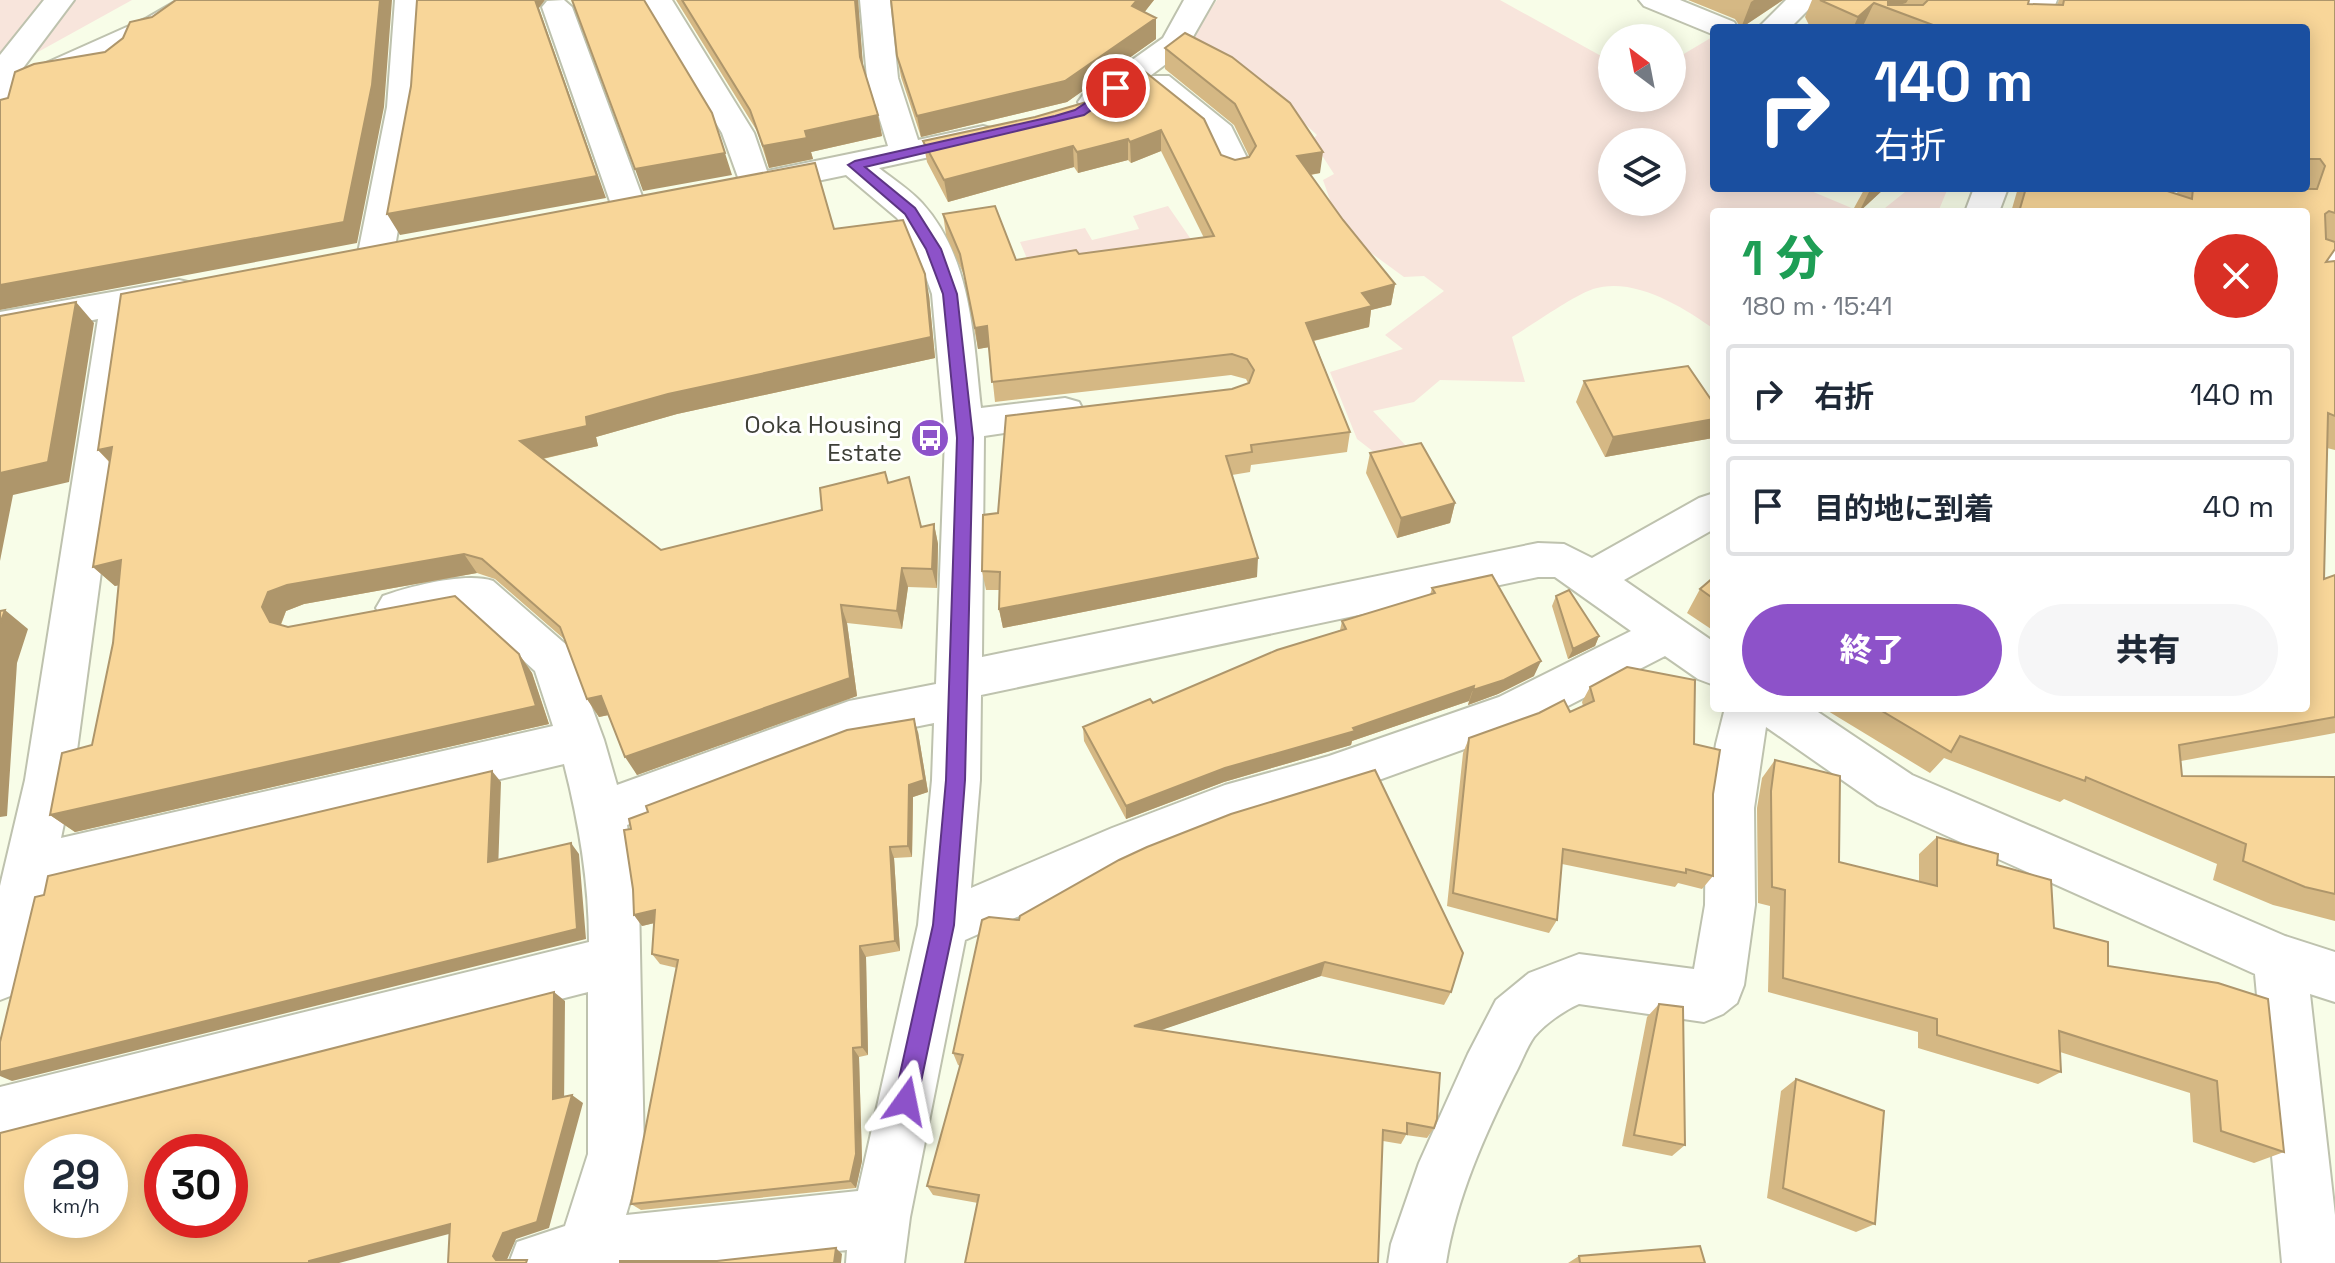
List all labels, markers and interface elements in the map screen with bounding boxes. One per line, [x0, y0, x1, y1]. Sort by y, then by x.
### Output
north arrow [1598, 24, 1686, 112]
map controls [1598, 24, 1686, 216]
text: 140 m [1874, 46, 2033, 117]
pin [1082, 54, 1150, 122]
icon: right [1742, 56, 1846, 160]
icon: arrive [1094, 66, 1138, 110]
text: 右折 [1874, 123, 1946, 169]
button: layers [1598, 128, 1686, 216]
text: 1 分 [1742, 228, 1824, 289]
button: close [2194, 234, 2278, 318]
text: 180 m · 15:41 [1742, 289, 1893, 323]
icon: right [1746, 372, 1790, 416]
text: 140 m [2190, 375, 2274, 414]
text: 右折 [1814, 377, 1874, 416]
place label: Ooka Housing Estate [745, 409, 902, 468]
bus stop icon: Ooka Housing Estate [909, 417, 951, 459]
icon: arrive [1746, 484, 1790, 528]
text: 40 m [2203, 487, 2274, 526]
text: 目的地に到着 [1814, 489, 1994, 528]
button: 終了 [1742, 604, 2002, 696]
button: 共有 [2018, 604, 2278, 696]
position arrow [864, 1059, 948, 1143]
speed limit sign: 30 [144, 1134, 248, 1238]
text: 29 [52, 1150, 100, 1201]
text: km/h [52, 1193, 100, 1219]

